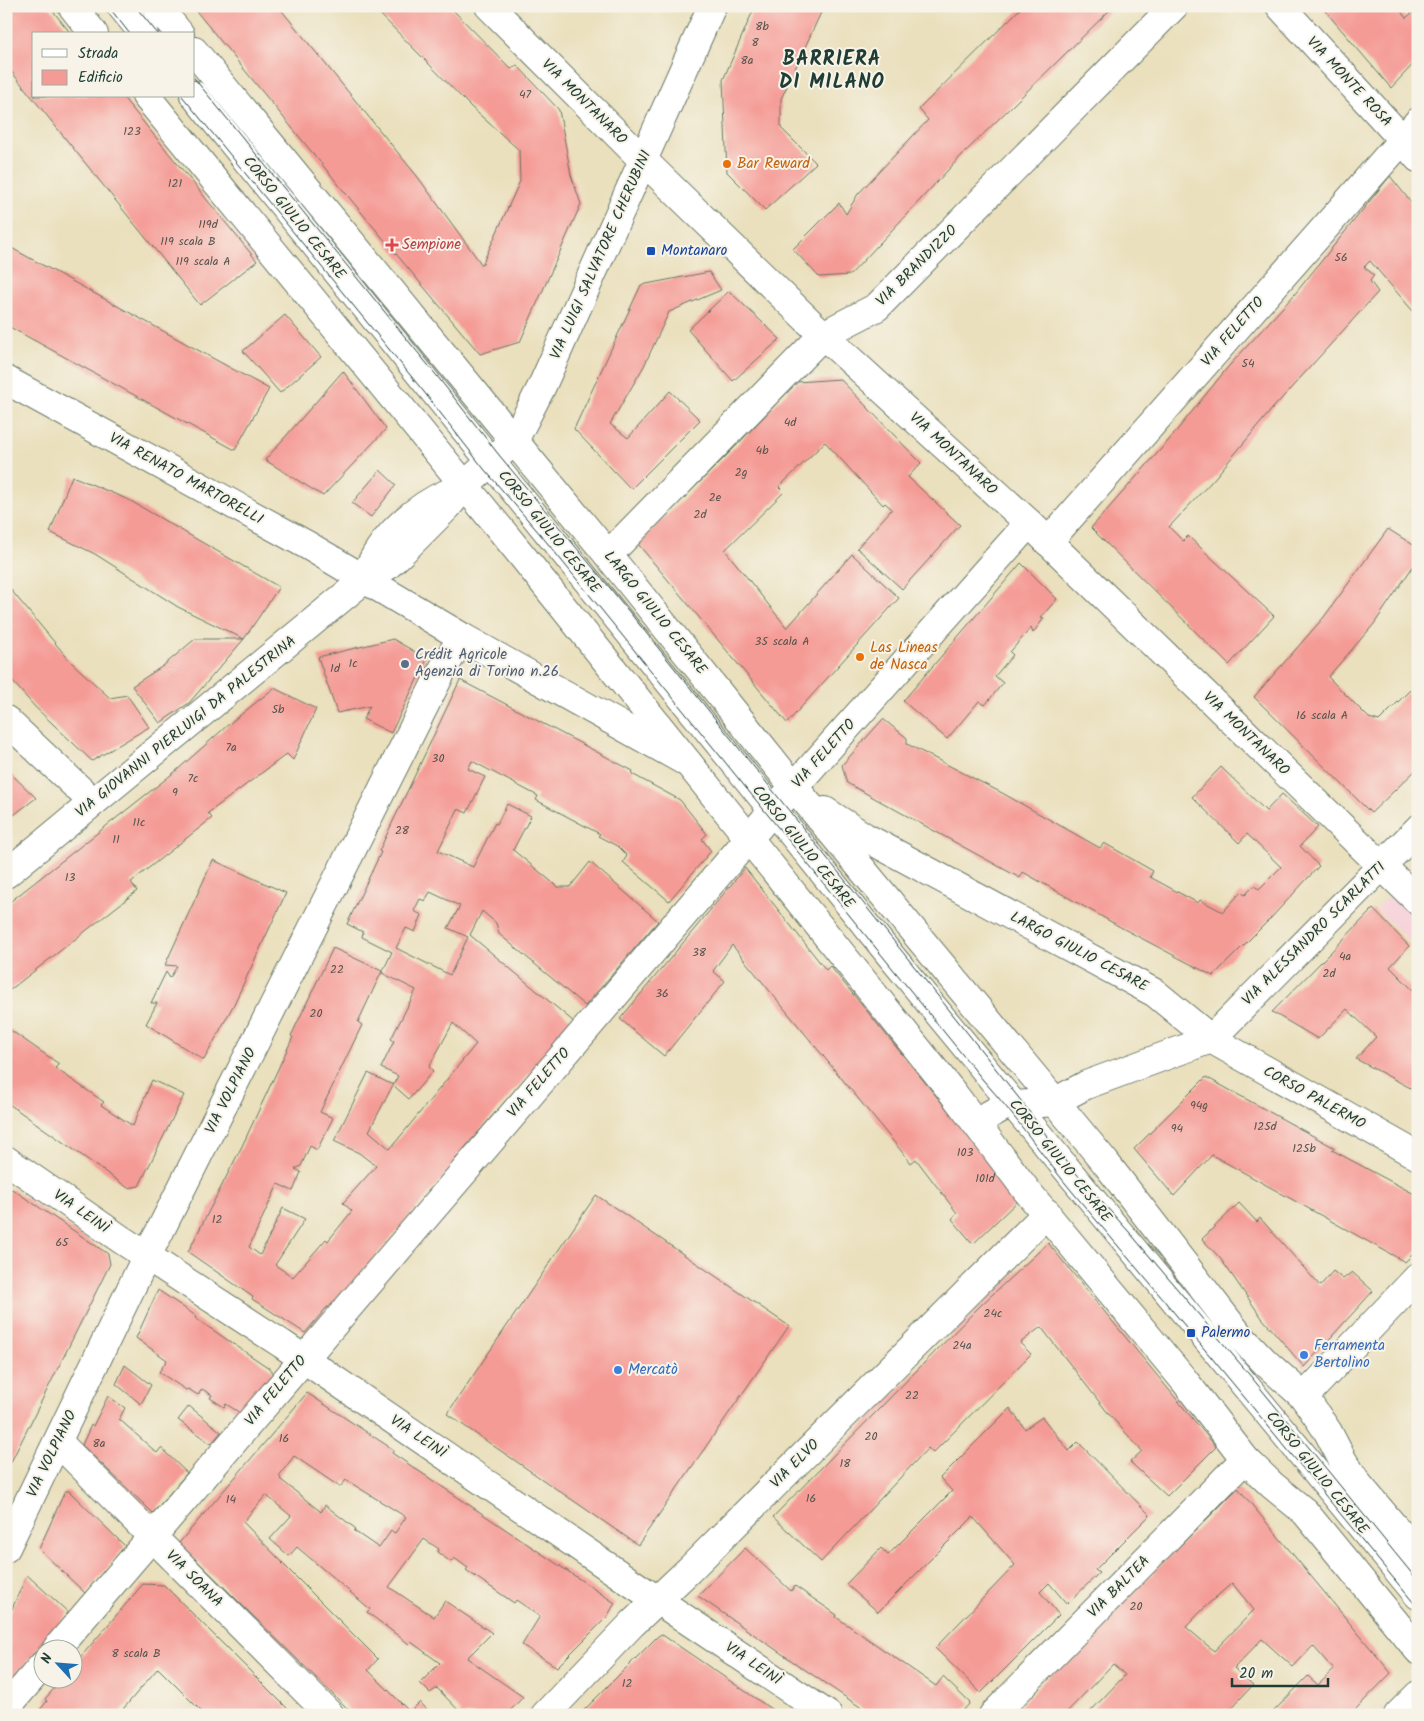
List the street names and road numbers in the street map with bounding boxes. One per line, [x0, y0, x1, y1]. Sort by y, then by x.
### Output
street label: VIA MONTE ROSA [1300, 31, 1398, 133]
street label: VIA MONTANARO [535, 53, 633, 151]
street label: VIA LUIGI SALVATORE CHERUBINI [544, 146, 658, 364]
street label: CORSO GIULIO CESARE [236, 151, 352, 286]
street label: VIA BRANDIZZO [871, 220, 963, 312]
street label: VIA FELETTO [1196, 291, 1270, 373]
street label: VIA MONTANARO [903, 407, 1003, 501]
street label: VIA RENATO MARTORELLI [104, 426, 268, 532]
street label: CORSO GIULIO CESARE [491, 465, 607, 600]
street label: LARGO GIULIO CESARE [597, 546, 713, 681]
street label: VIA GIOVANNI PIERLUIGI DA PALESTRINA [70, 630, 302, 824]
street label: VIA MONTANARO [1197, 686, 1295, 782]
street label: VIA FELETTO [786, 714, 862, 794]
street label: CORSO GIULIO CESARE [745, 780, 861, 915]
street label: VIA ALESSANDRO SCARLATTI [1236, 856, 1392, 1012]
street label: LARGO GIULIO CESARE [1006, 905, 1154, 999]
street label: VIA FELETTO [502, 1042, 576, 1124]
street label: VIA VOLPIANO [199, 1043, 263, 1139]
street label: CORSO PALERMO [1258, 1060, 1370, 1136]
street label: CORSO GIULIO CESARE [1002, 1094, 1118, 1229]
street label: VIA LEINÌ [48, 1184, 114, 1240]
street label: VIA FELETTO [239, 1350, 313, 1432]
street label: VIA VOLPIANO [21, 1406, 83, 1502]
street label: CORSO GIULIO CESARE [1259, 1406, 1375, 1541]
street label: VIA LEINÌ [385, 1409, 452, 1465]
street label: VIA ELVO [765, 1434, 825, 1494]
street label: VIA SOANA [160, 1545, 228, 1613]
street label: VIA BALTEA [1082, 1550, 1156, 1624]
street label: VIA LEINÌ [720, 1636, 787, 1692]

